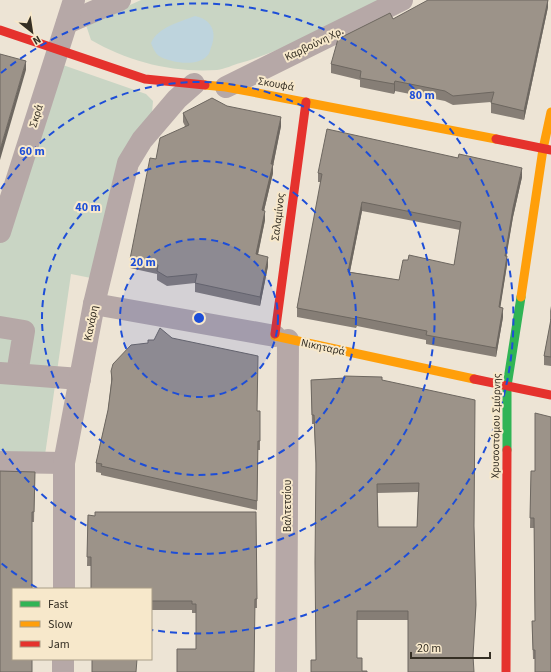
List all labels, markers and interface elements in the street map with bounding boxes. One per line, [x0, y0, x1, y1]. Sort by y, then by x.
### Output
north arrow [12, 12, 52, 52]
street label: Καρβούνη Χρ. [282, 23, 346, 65]
text: N [30, 32, 44, 49]
street label: Σκουφά [257, 73, 295, 95]
text: 80 m [409, 87, 435, 104]
street label: Σκρά [25, 103, 47, 129]
text: 60 m [19, 143, 45, 160]
street label: Σαλαμίνος [268, 192, 288, 242]
text: 40 m [75, 199, 101, 216]
text: 20 m [130, 254, 156, 271]
street label: Κανάρη [80, 304, 102, 342]
centre of rings [192, 311, 206, 325]
street label: Νικηταρά [300, 335, 346, 359]
street label: Χρυσοστόμου Σμύρνης [488, 373, 504, 479]
street label: Βαλτετσίου [280, 480, 295, 532]
legend [12, 588, 152, 660]
text: Fast [48, 596, 68, 613]
text: Slow [48, 616, 73, 633]
scale bar [411, 634, 490, 660]
text: Jam [48, 636, 70, 653]
text: 20 m [417, 640, 441, 657]

